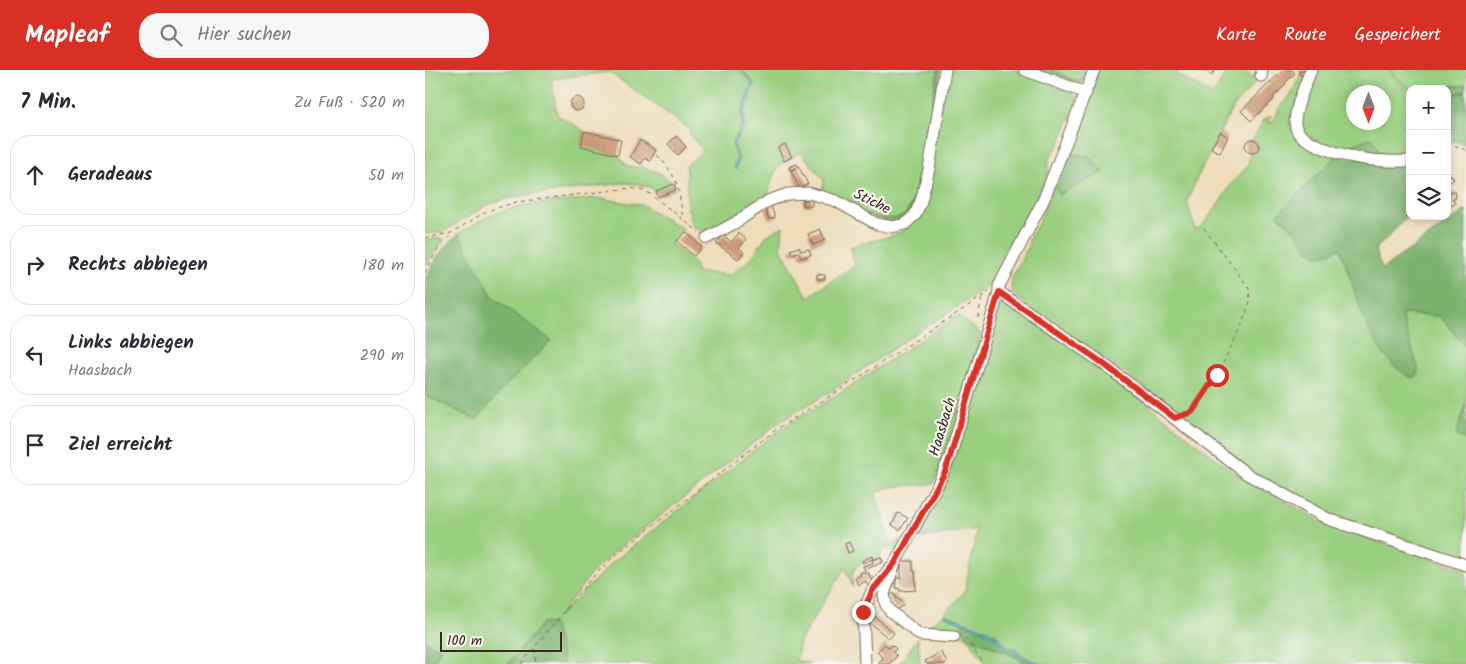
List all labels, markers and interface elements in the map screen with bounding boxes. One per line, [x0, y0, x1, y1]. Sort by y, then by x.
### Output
search box [139, 13, 489, 58]
text: Mapleaf [25, 16, 109, 55]
text: Hier suchen [197, 20, 291, 50]
icon: search [157, 21, 185, 49]
text: Karte [1216, 21, 1256, 50]
text: Route [1284, 21, 1327, 50]
text: Gespeichert [1355, 21, 1441, 50]
north arrow [1346, 85, 1391, 130]
map controls [1406, 85, 1451, 220]
button: + [1406, 85, 1451, 130]
text: 7 Min. [20, 86, 76, 119]
text: Zu Fuß · 520 m [294, 90, 405, 115]
button: − [1406, 130, 1451, 175]
text: Geradeaus [68, 160, 153, 190]
icon: ahead [21, 161, 49, 189]
text: 50 m [368, 163, 404, 188]
button: layers [1406, 175, 1451, 220]
street label: Stiche [849, 183, 895, 221]
text: Rechts abbiegen [68, 250, 208, 280]
icon: right [21, 251, 49, 279]
text: 180 m [362, 253, 404, 278]
text: Links abbiegen [68, 328, 194, 358]
icon: left [21, 341, 49, 369]
text: 290 m [360, 343, 404, 368]
text: Haasbach [68, 358, 132, 383]
route start [1206, 364, 1229, 387]
street label: Haasbach [923, 395, 963, 459]
text: Ziel erreicht [68, 430, 173, 460]
icon: arrive [21, 431, 49, 459]
route end [852, 601, 875, 624]
scale bar [440, 629, 563, 652]
text: 100 m [447, 630, 482, 652]

